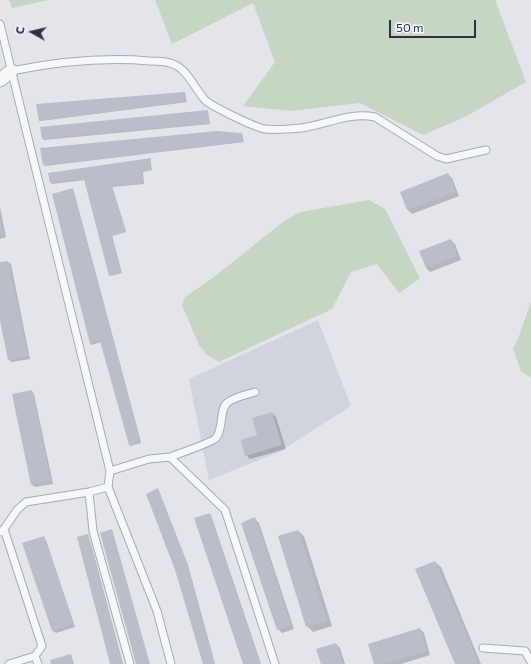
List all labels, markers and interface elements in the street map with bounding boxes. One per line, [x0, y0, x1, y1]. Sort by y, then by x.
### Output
north arrow [12, 12, 52, 52]
scale bar [391, 12, 478, 38]
text: 50 m [396, 20, 424, 34]
text: С [13, 26, 27, 35]

